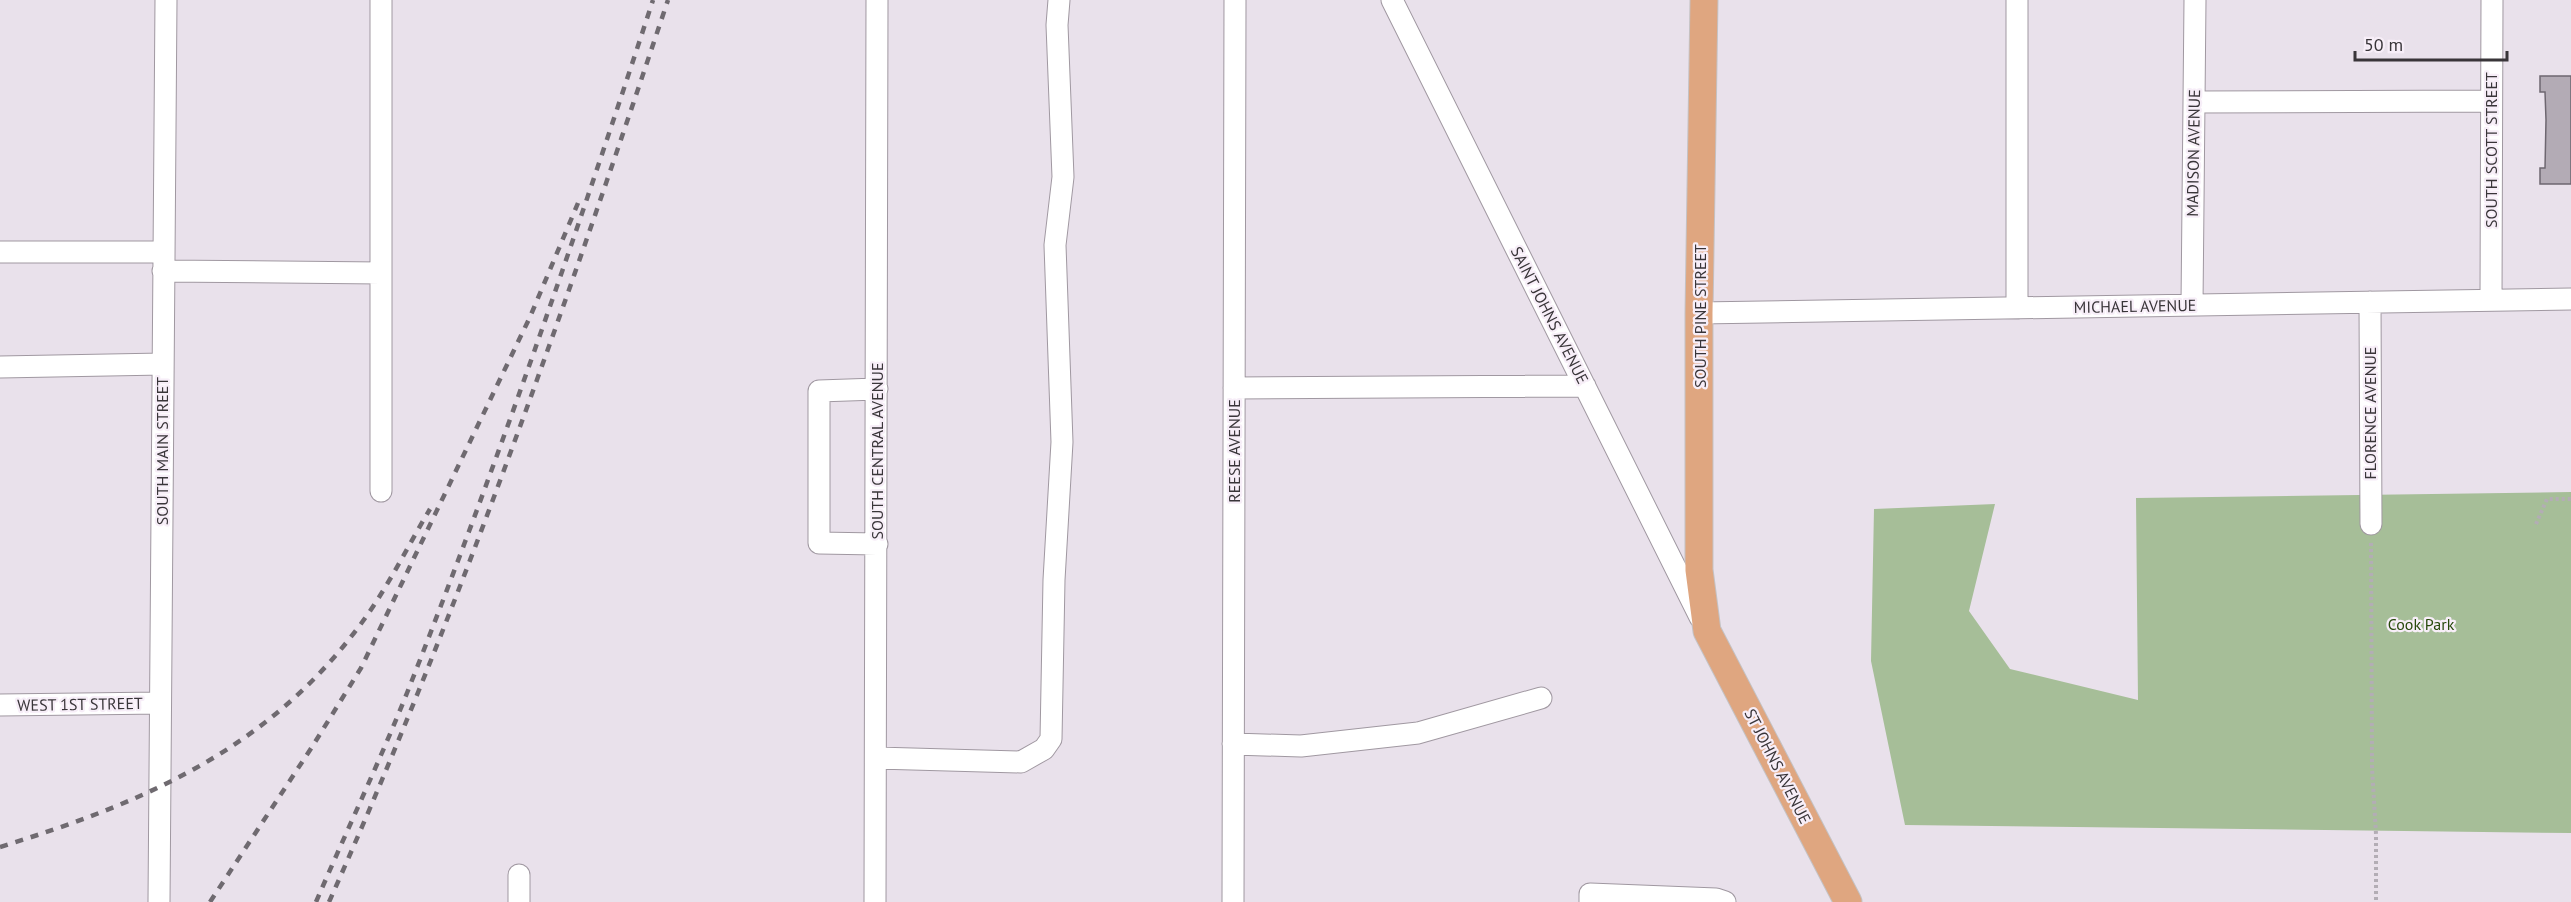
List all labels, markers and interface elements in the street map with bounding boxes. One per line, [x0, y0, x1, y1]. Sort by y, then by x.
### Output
scale bar [2355, 24, 2506, 62]
text: 50 m [2364, 33, 2403, 56]
street label: SOUTH SCOTT STREET [2481, 72, 2501, 228]
street label: MADISON AVENUE [2182, 89, 2204, 217]
street label: SAINT JOHNS AVENUE [1507, 243, 1593, 387]
street label: SOUTH PINE STREET [1690, 244, 1710, 388]
street label: MICHAEL AVENUE [2074, 295, 2196, 317]
street label: FLORENCE AVENUE [2360, 347, 2380, 479]
street label: SOUTH CENTRAL AVENUE [867, 362, 887, 540]
street label: SOUTH MAIN STREET [152, 377, 172, 525]
street label: REESE AVENUE [1224, 399, 1244, 503]
park label: Cook Park [2388, 614, 2455, 634]
street label: WEST 1ST STREET [17, 693, 143, 715]
street label: ST JOHNS AVENUE [1740, 705, 1816, 827]

